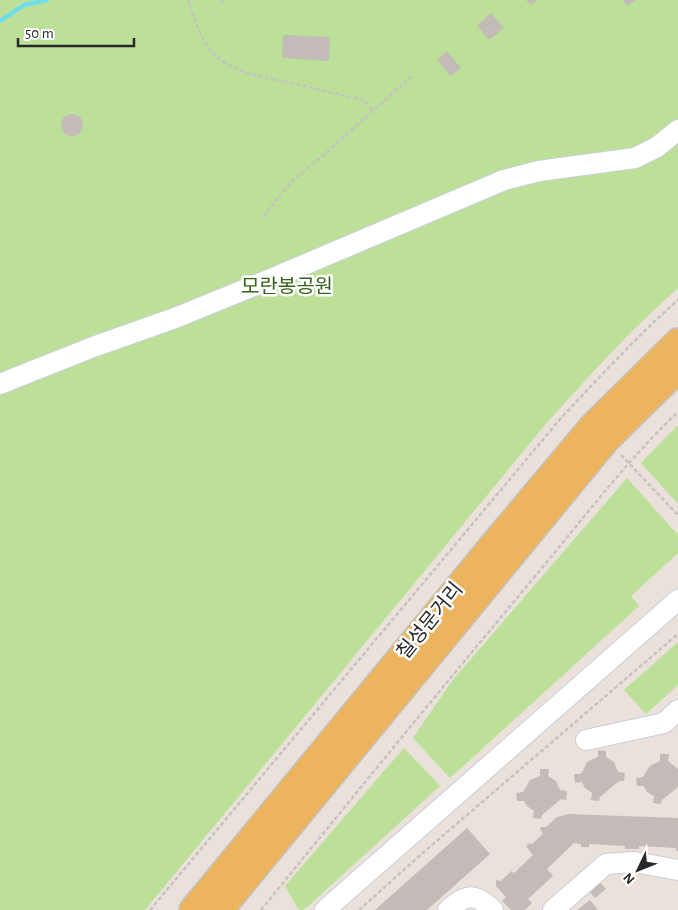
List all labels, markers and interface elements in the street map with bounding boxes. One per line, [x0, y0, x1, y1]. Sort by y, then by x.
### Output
scale bar [18, 15, 134, 47]
text: 50 m [25, 26, 54, 41]
park label: 모란봉공원 [241, 276, 333, 297]
street label: 칠성문거리 [393, 578, 467, 663]
north arrow [613, 845, 663, 895]
text: N [621, 870, 638, 887]

